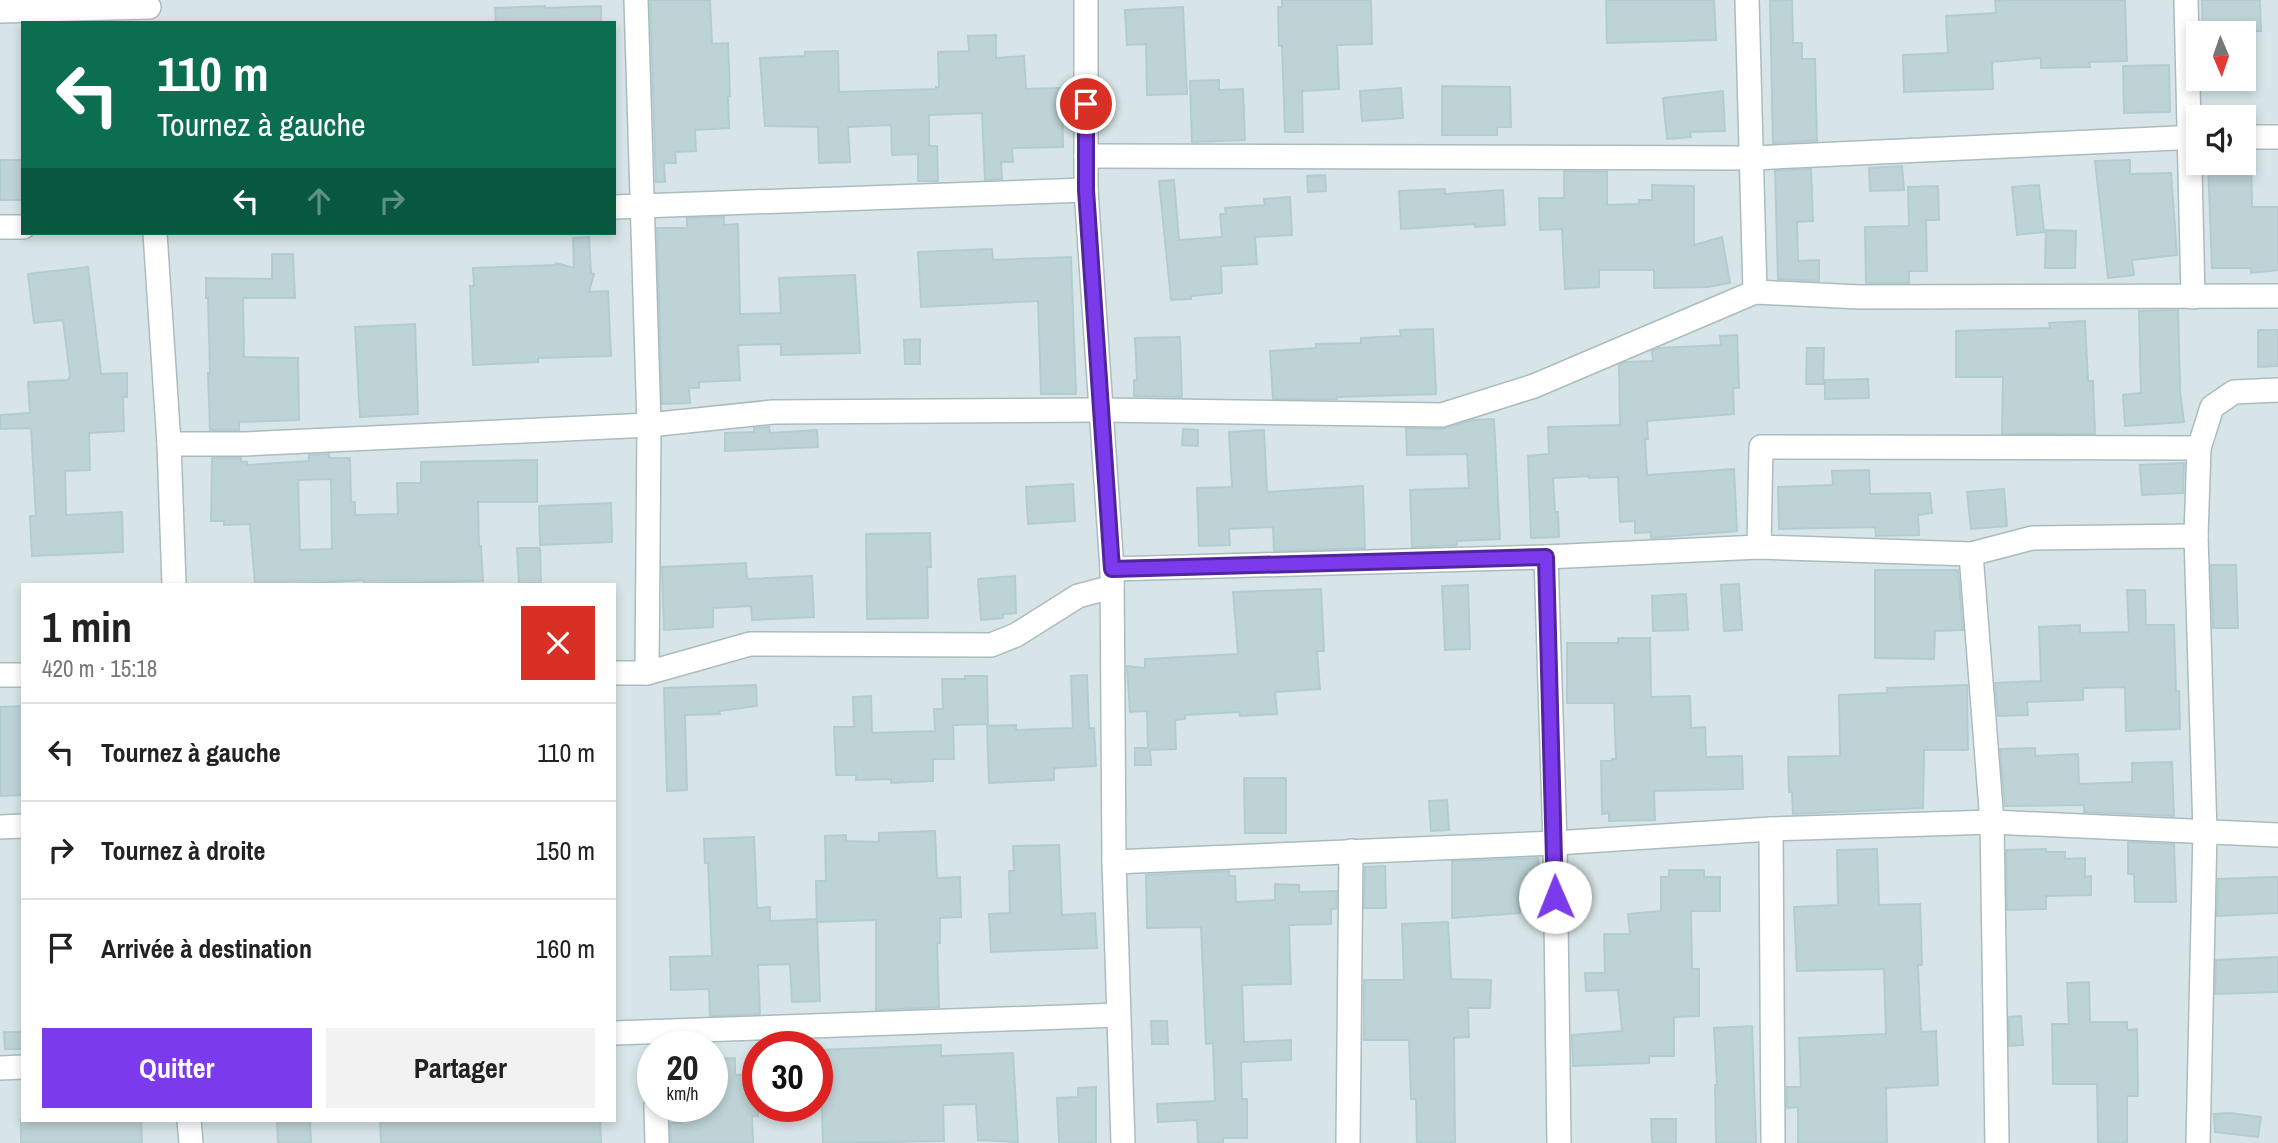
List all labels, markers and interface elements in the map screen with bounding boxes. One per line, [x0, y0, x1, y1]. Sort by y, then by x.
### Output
north arrow [2186, 21, 2256, 91]
map controls [2186, 21, 2256, 175]
text: 110 m [157, 40, 269, 106]
icon: left [42, 49, 133, 140]
pin [1056, 74, 1116, 134]
icon: arrive [1067, 85, 1105, 123]
text: Tournez à gauche [157, 103, 366, 146]
button: sound [2186, 105, 2256, 175]
icon: left [227, 182, 265, 220]
icon: ahead [300, 182, 338, 220]
icon: right [373, 182, 411, 220]
text: 1 min [42, 599, 132, 655]
button: close [521, 606, 595, 680]
text: 420 m · 15:18 [42, 653, 157, 684]
icon: left [42, 733, 80, 771]
text: Tournez à gauche [101, 735, 281, 770]
text: 110 m [537, 735, 595, 770]
icon: right [42, 831, 80, 869]
text: Tournez à droite [101, 833, 265, 868]
text: 150 m [536, 833, 595, 868]
position arrow [1518, 860, 1592, 934]
icon: arrive [42, 929, 80, 967]
text: Arrivée à destination [101, 931, 312, 966]
text: 160 m [536, 931, 595, 966]
button: Quitter [42, 1028, 312, 1108]
button: Partager [326, 1028, 595, 1108]
speed limit sign: 30 [742, 1031, 833, 1122]
text: 20 [667, 1044, 698, 1091]
text: km/h [667, 1081, 699, 1106]

